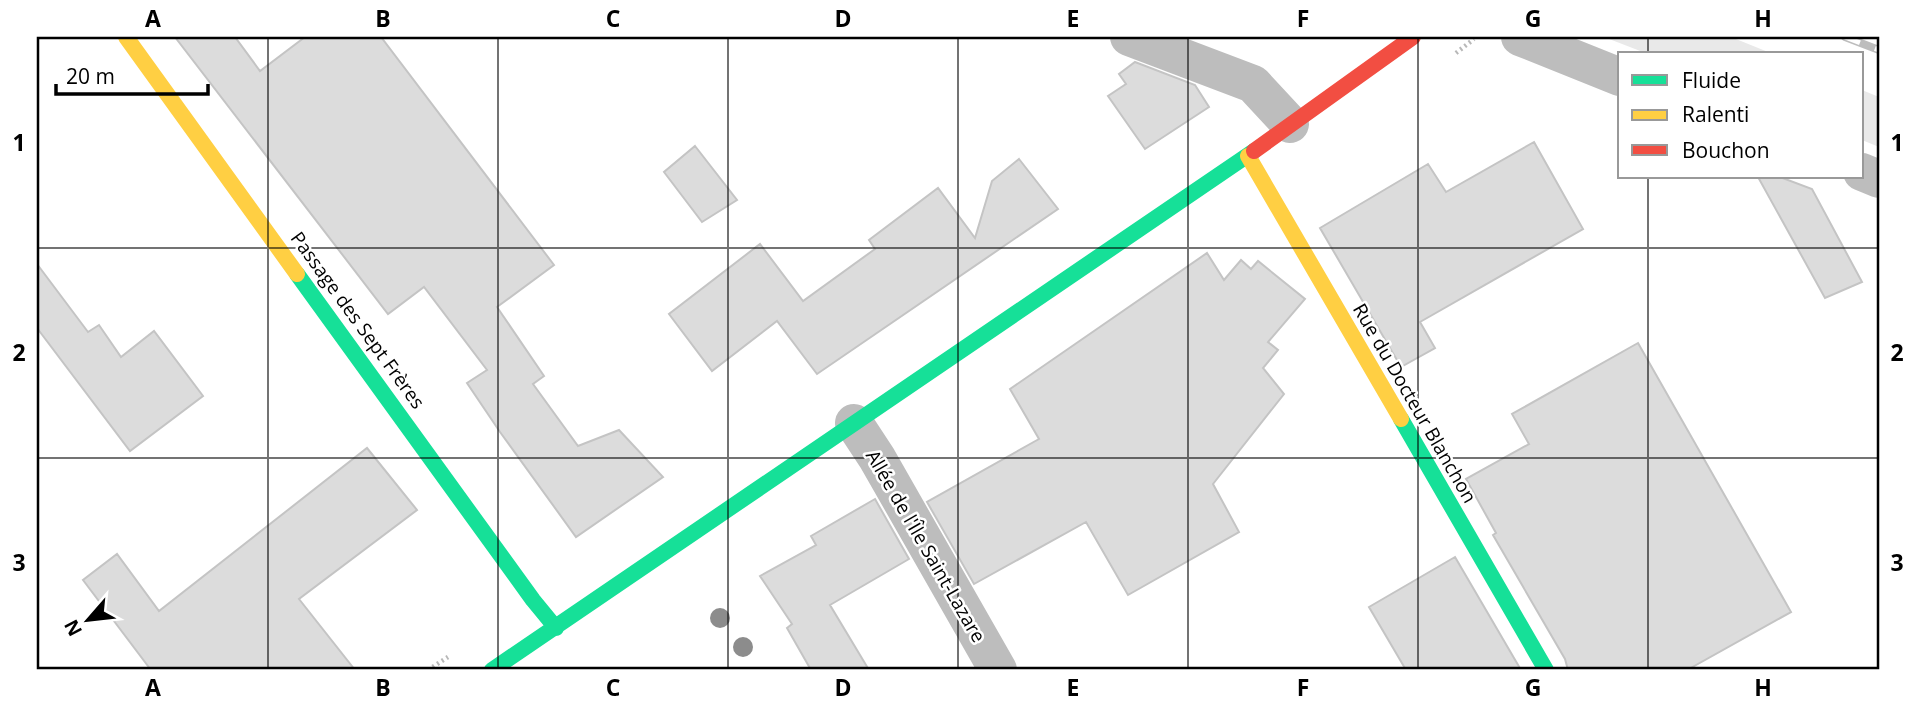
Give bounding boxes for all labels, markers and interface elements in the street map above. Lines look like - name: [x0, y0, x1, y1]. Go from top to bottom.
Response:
- text: A: [145, 2, 161, 34]
- text: B: [375, 2, 391, 34]
- text: C: [606, 2, 620, 34]
- text: D: [834, 2, 852, 34]
- text: E: [1067, 2, 1079, 34]
- text: F: [1297, 2, 1309, 34]
- text: G: [1525, 2, 1541, 34]
- text: H: [1754, 2, 1772, 34]
- scale bar: [56, 52, 208, 96]
- legend: [1618, 52, 1864, 178]
- text: 20 m: [66, 62, 115, 90]
- text: Fluide: [1682, 66, 1741, 94]
- text: Ralenti: [1682, 100, 1749, 128]
- text: 1: [12, 126, 26, 158]
- text: 1: [1890, 126, 1904, 158]
- text: Bouchon: [1682, 136, 1770, 164]
- street label: Passage des Sept Frères: [285, 226, 431, 414]
- street label: Rue du Docteur Blanchon: [1347, 298, 1483, 508]
- text: 2: [12, 336, 26, 368]
- text: 2: [1890, 336, 1904, 368]
- street label: Allée de l'Île Saint-Lazare: [860, 445, 992, 647]
- text: 3: [12, 546, 26, 578]
- text: 3: [1890, 546, 1904, 578]
- north arrow: [52, 584, 122, 654]
- text: N: [58, 615, 88, 641]
- text: A: [145, 671, 161, 703]
- text: B: [375, 671, 391, 703]
- text: C: [606, 671, 620, 703]
- text: D: [834, 671, 852, 703]
- text: E: [1067, 671, 1079, 703]
- text: F: [1297, 671, 1309, 703]
- text: G: [1525, 671, 1541, 703]
- text: H: [1754, 671, 1772, 703]

